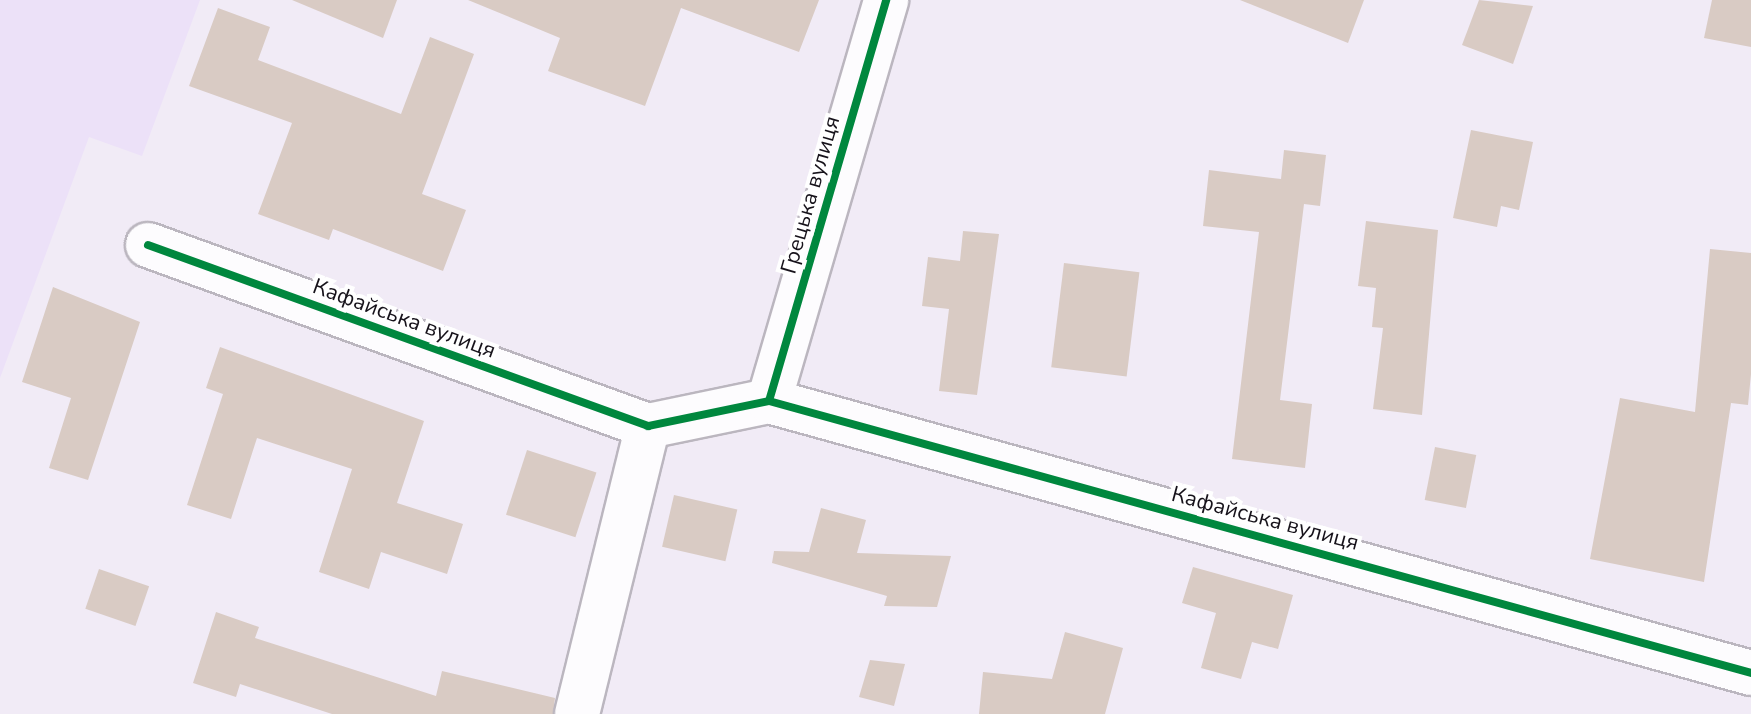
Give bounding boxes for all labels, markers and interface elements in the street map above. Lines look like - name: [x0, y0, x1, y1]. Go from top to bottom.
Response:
- street label: Грецька вулиця: [776, 113, 846, 277]
- street label: Кафайська вулиця: [309, 274, 499, 364]
- street label: Кафайська вулиця: [1168, 481, 1362, 557]

